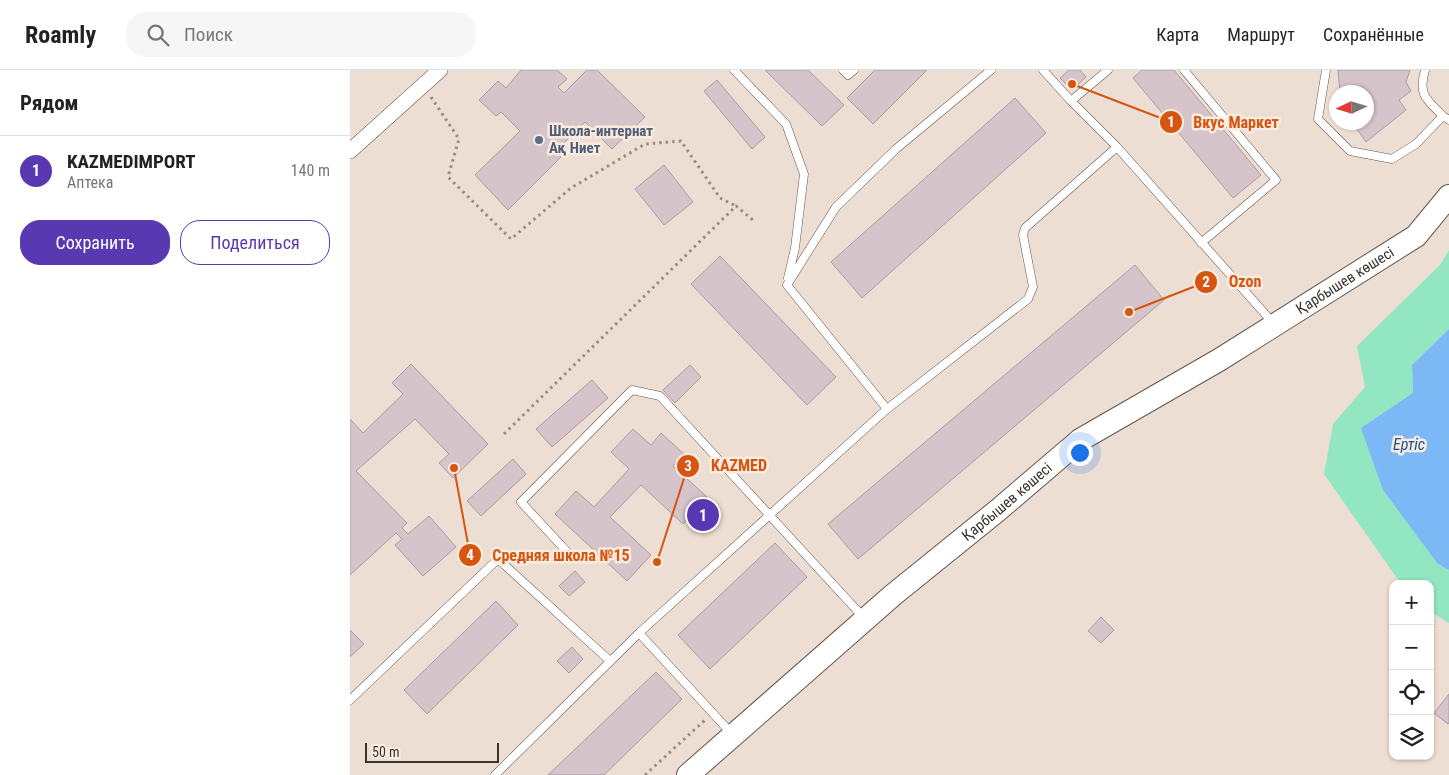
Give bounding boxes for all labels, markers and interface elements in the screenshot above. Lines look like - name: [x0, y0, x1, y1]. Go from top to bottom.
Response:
- search box: [126, 12, 476, 57]
- text: Roamly: [25, 21, 96, 49]
- icon: search: [144, 21, 172, 49]
- text: Поиск: [184, 23, 233, 46]
- text: Карта: [1156, 24, 1199, 45]
- text: Маршрут: [1227, 24, 1295, 45]
- text: Сохранённые: [1323, 24, 1424, 45]
- north arrow: [1329, 85, 1374, 130]
- text: Рядом: [20, 91, 79, 115]
- callout: Вкус Маркет: [1158, 106, 1289, 137]
- text: 1: [1167, 113, 1175, 131]
- text: Вкус Маркет: [1193, 113, 1279, 132]
- place label: Школа-интернат Ақ Ниет: [549, 122, 653, 157]
- marker: Школа-интернат Ақ Ниет: [533, 134, 545, 146]
- text: KAZMEDIMPORT: [67, 150, 196, 173]
- text: 1: [32, 161, 40, 180]
- text: 140 m: [291, 161, 330, 180]
- text: Аптека: [67, 173, 113, 192]
- button: Сохранить: [20, 220, 170, 265]
- button: Поделиться: [180, 220, 330, 265]
- street label: Қарбышев көшесі: [1293, 243, 1397, 318]
- callout: Ozon: [1194, 266, 1272, 297]
- text: Ozon: [1229, 272, 1261, 291]
- text: 2: [1202, 273, 1210, 291]
- water label: Ертіс: [1393, 435, 1425, 454]
- your location: [1067, 440, 1093, 466]
- callout: KAZMED: [676, 450, 777, 481]
- text: KAZMED: [711, 456, 767, 475]
- text: 3: [684, 457, 692, 475]
- street label: Қарбышев көшесі: [958, 459, 1056, 545]
- pin: 1: [687, 496, 719, 534]
- callout: Средняя школа №15: [457, 540, 640, 571]
- text: 4: [466, 546, 474, 564]
- text: Средняя школа №15: [492, 546, 630, 565]
- map controls: [1389, 580, 1434, 760]
- button: +: [1389, 580, 1434, 625]
- button: −: [1389, 625, 1434, 670]
- button: locate: [1389, 670, 1434, 715]
- button: layers: [1389, 715, 1434, 760]
- scale bar: [365, 740, 499, 763]
- text: 50 m: [372, 744, 400, 760]

